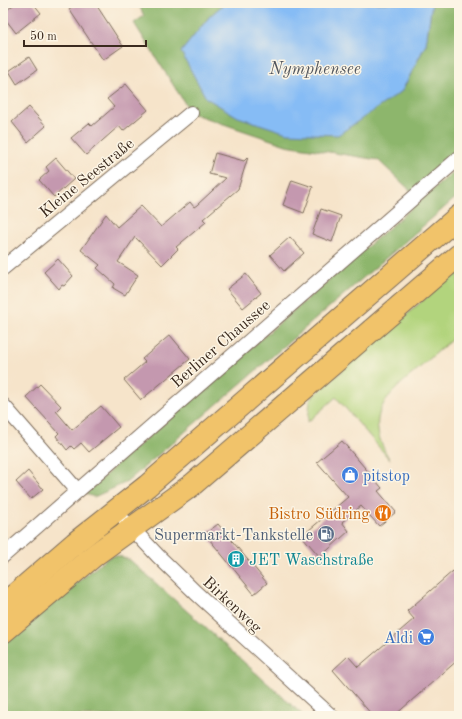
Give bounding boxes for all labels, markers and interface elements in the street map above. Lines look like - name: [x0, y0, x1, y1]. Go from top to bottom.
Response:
- scale bar: [24, 22, 146, 48]
- text: 50 m: [30, 30, 57, 43]
- water label: Nymphensee: [268, 61, 361, 78]
- street label: Kleine Seestraße: [37, 136, 137, 221]
- street label: Berliner Chaussee: [169, 297, 274, 392]
- shop icon: pitstop: [340, 465, 360, 485]
- place label: pitstop: [363, 469, 410, 485]
- restaurant icon: Bistro Südring: [373, 503, 393, 523]
- place label: Bistro Südring: [268, 507, 370, 523]
- fuel station icon: Supermarkt-Tankstelle: [316, 524, 336, 544]
- place label: Supermarkt-Tankstelle: [154, 528, 313, 544]
- building icon: JET Waschstraße: [226, 549, 246, 569]
- place label: JET Waschstraße: [249, 553, 374, 569]
- street label: Birkenweg: [199, 574, 264, 637]
- supermarket icon: Aldi: [416, 627, 436, 647]
- place label: Aldi: [384, 631, 413, 647]

